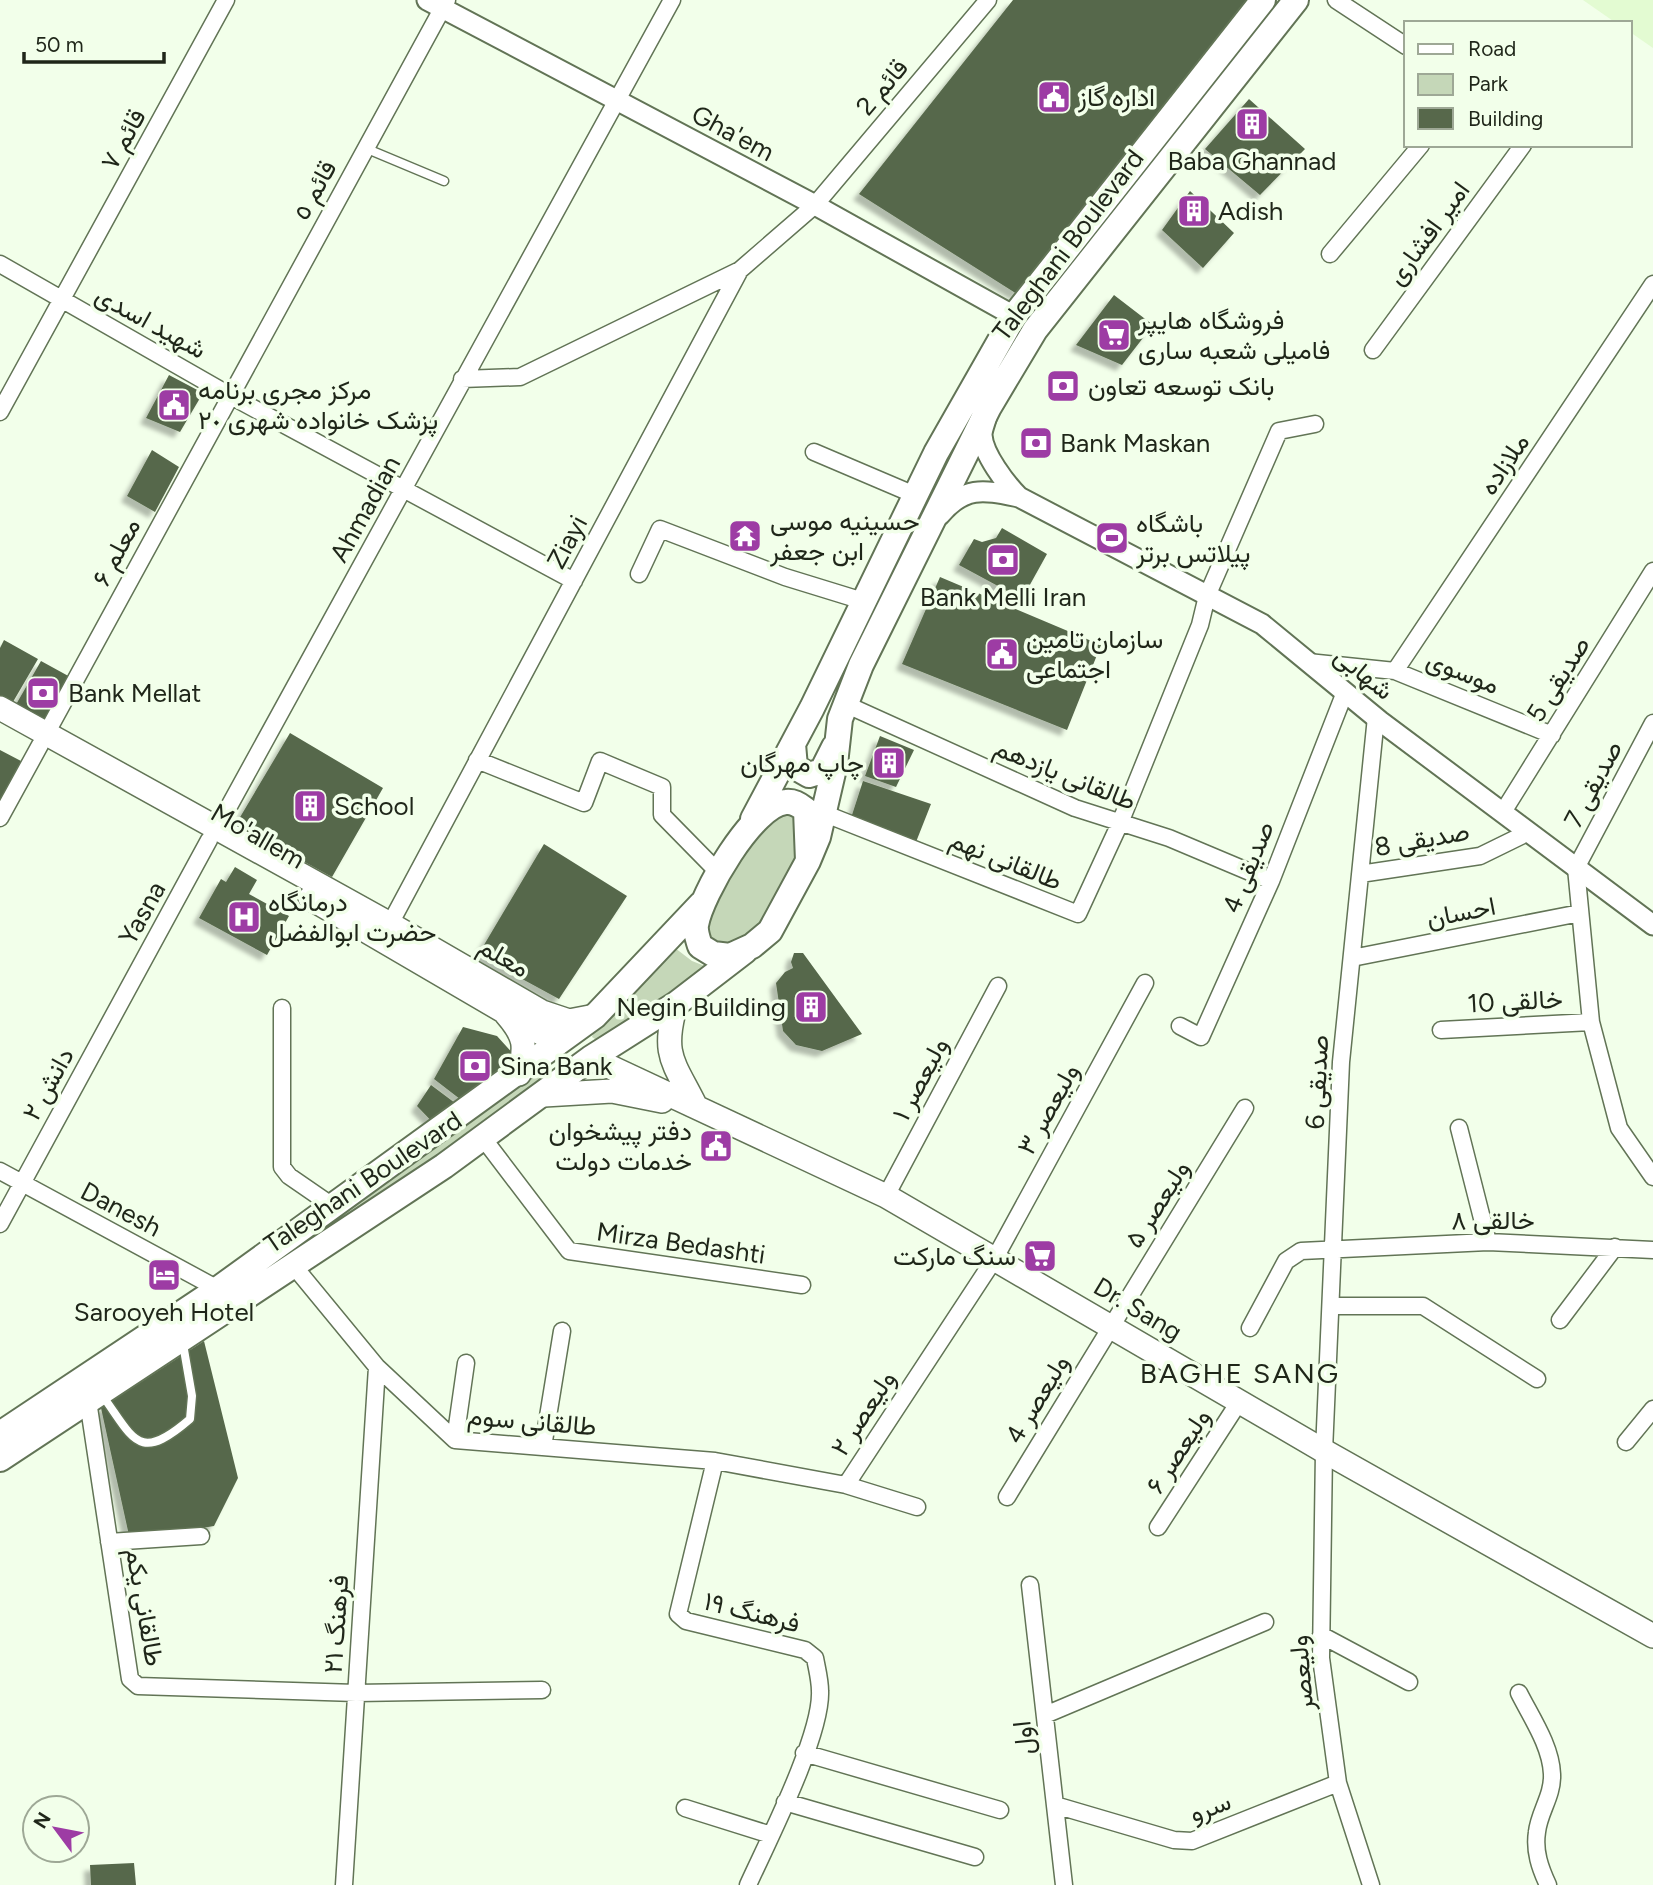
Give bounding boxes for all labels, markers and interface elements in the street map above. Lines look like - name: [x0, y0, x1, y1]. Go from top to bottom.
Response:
- scale bar: [24, 21, 164, 65]
- legend: [1404, 21, 1632, 147]
- text: 50 m: [35, 32, 84, 57]
- text: Road: [1468, 36, 1516, 61]
- street label: قائم 2: [849, 52, 916, 122]
- text: Park: [1468, 71, 1509, 96]
- public building icon: اداره گاز: [1035, 78, 1073, 116]
- place label: اداره گاز: [1077, 81, 1155, 113]
- street label: Gha'em: [686, 98, 780, 168]
- street label: قائم ٧: [93, 103, 154, 176]
- building icon: Baba Ghannad: [1233, 105, 1271, 143]
- text: Building: [1468, 106, 1543, 131]
- street label: Taleghani Boulevard: [986, 143, 1150, 347]
- place label: Baba Ghannad: [1167, 145, 1337, 177]
- street label: قائم ٥: [285, 155, 344, 226]
- street label: امیر افشاری: [1380, 175, 1476, 291]
- building icon: Adish: [1175, 192, 1213, 230]
- place label: Adish: [1218, 195, 1283, 227]
- street label: شهید اسدی: [90, 278, 212, 366]
- place label: فروشگاه هایپر فامیلی شعبه ساری: [1137, 304, 1330, 366]
- supermarket icon: فروشگاه هایپر فامیلی شعبه ساری: [1095, 316, 1133, 354]
- bank icon: بانک توسعه تعاون: [1044, 367, 1082, 405]
- place label: بانک توسعه تعاون: [1088, 370, 1274, 402]
- place label: مرکز مجری برنامه پزشک خانواده شهری ٢٠: [198, 374, 438, 438]
- public building icon: مرکز مجری برنامه پزشک خانواده شهری ٢٠: [155, 386, 193, 424]
- bank icon: Bank Maskan: [1017, 424, 1055, 462]
- place label: Bank Maskan: [1060, 427, 1210, 459]
- street label: ملازاده: [1472, 427, 1536, 501]
- street label: Ahmadian: [323, 450, 407, 568]
- place label: حسینیه موسی ابن جعفر: [769, 505, 920, 567]
- place label: باشگاه پیلاتس برتر: [1135, 507, 1251, 571]
- street label: Ziayi: [540, 510, 594, 574]
- street label: معلم ۶: [85, 512, 148, 592]
- temple icon: حسینیه موسی ابن جعفر: [726, 517, 764, 555]
- sports icon: باشگاه پیلاتس برتر: [1093, 519, 1131, 557]
- bank icon: Bank Melli Iran: [984, 541, 1022, 579]
- place label: Bank Melli Iran: [920, 581, 1086, 613]
- place label: سازمان تامین اجتماعی: [1026, 623, 1163, 685]
- street label: صدیقی 5: [1519, 630, 1597, 728]
- public building icon: سازمان تامین اجتماعی: [983, 635, 1021, 673]
- street label: شهابی: [1328, 639, 1400, 707]
- street label: موسوی: [1422, 643, 1504, 701]
- bank icon: Bank Mellat: [24, 674, 62, 712]
- place label: Bank Mellat: [68, 677, 202, 709]
- street label: طالقانی یازدهم: [989, 731, 1141, 818]
- street label: صدیقی 7: [1557, 735, 1629, 833]
- building icon: چاپ مهرگان: [870, 744, 908, 782]
- place label: چاپ مهرگان: [740, 747, 864, 781]
- building icon: School: [291, 787, 329, 825]
- place label: School: [334, 790, 414, 822]
- street label: Mo'allem: [205, 796, 311, 876]
- street label: صدیقی 8: [1372, 815, 1472, 863]
- street label: صدیقی 4: [1215, 816, 1281, 918]
- street label: طالقانی نهم: [945, 823, 1067, 898]
- street label: Yasna: [112, 876, 172, 950]
- place label: درمانگاه حضرت ابوالفضل: [268, 886, 436, 948]
- street label: احسان: [1424, 890, 1498, 934]
- hospital icon: درمانگاه حضرت ابوالفضل: [225, 898, 263, 936]
- street label: معلم: [472, 930, 535, 985]
- street label: خالقی 10: [1467, 983, 1563, 1019]
- building icon: Negin Building: [792, 988, 830, 1026]
- place label: Negin Building: [616, 991, 786, 1023]
- street label: ولیعصر ١: [885, 1032, 955, 1126]
- street label: صدیقی 6: [1299, 1034, 1335, 1130]
- street label: دانش ٢: [15, 1042, 81, 1126]
- bank icon: Sina Bank: [456, 1047, 494, 1085]
- place label: Sina Bank: [500, 1050, 613, 1082]
- street label: ولیعصر ٣: [1010, 1058, 1086, 1160]
- street label: Taleghani Boulevard: [258, 1104, 468, 1260]
- place label: دفتر پیشخوان خدمات دولت: [549, 1115, 692, 1177]
- public building icon: دفتر پیشخوان خدمات دولت: [697, 1127, 735, 1165]
- street label: ولیعصر ۵: [1118, 1154, 1196, 1254]
- street label: Danesh: [75, 1175, 167, 1243]
- street label: خالقی ۸: [1451, 1204, 1535, 1236]
- street label: Mirza Bedashti: [594, 1215, 768, 1271]
- supermarket icon: سنگ مارکت: [1021, 1237, 1059, 1275]
- place label: سنگ مارکت: [893, 1240, 1016, 1272]
- hotel icon: Sarooyeh Hotel: [145, 1256, 183, 1294]
- street label: Dr. Sang: [1088, 1270, 1188, 1348]
- place label: Sarooyeh Hotel: [74, 1296, 254, 1328]
- street label: ولیعصر 4: [998, 1349, 1076, 1449]
- district label: BAGHE SANG: [1140, 1356, 1340, 1390]
- street label: ولیعصر ٢: [823, 1364, 903, 1462]
- street label: طالقانی سوم: [466, 1399, 598, 1444]
- street label: ولیعصر ۶: [1139, 1403, 1217, 1499]
- street label: طالقانی یکم: [118, 1545, 171, 1669]
- street label: فرهنگ ۲۱: [317, 1574, 355, 1674]
- street label: فرهنگ ۱۹: [701, 1585, 803, 1639]
- street label: ولیعصر: [1282, 1634, 1320, 1713]
- street label: اول: [1005, 1719, 1041, 1757]
- street label: سرو: [1185, 1785, 1235, 1829]
- north arrow: [21, 1794, 91, 1864]
- text: N: [28, 1808, 56, 1833]

